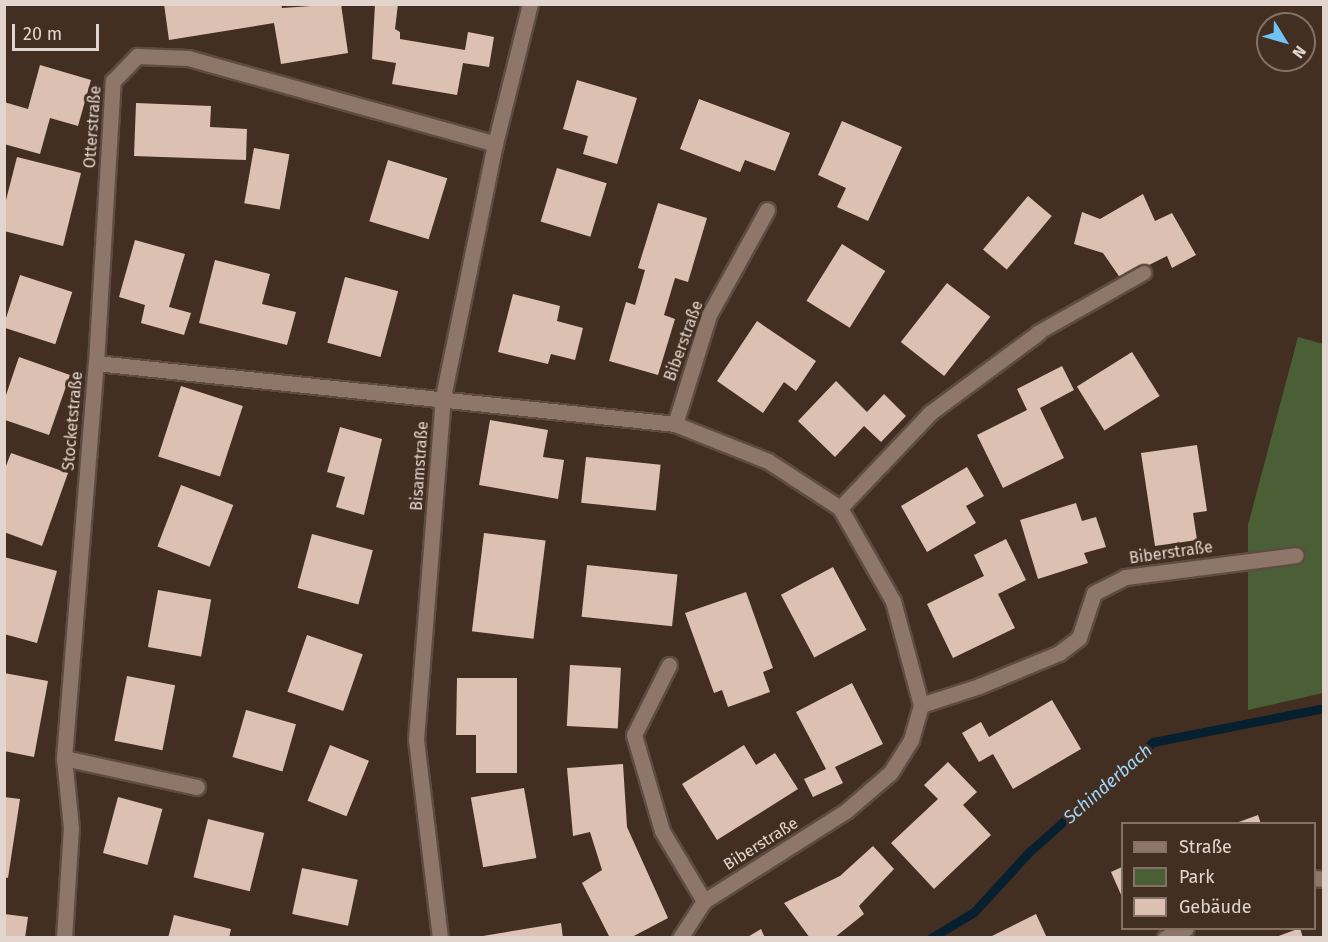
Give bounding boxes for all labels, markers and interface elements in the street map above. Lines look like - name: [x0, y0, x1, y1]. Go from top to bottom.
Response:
- scale bar: [15, 12, 102, 50]
- north arrow: [1256, 12, 1316, 72]
- text: 20 m: [23, 23, 62, 45]
- text: N: [1288, 42, 1310, 62]
- street label: Otterstraße: [81, 85, 105, 169]
- street label: Biberstraße: [661, 298, 707, 384]
- street label: Stocketstraße: [59, 371, 87, 471]
- street label: Bisamstraße: [407, 421, 433, 511]
- street label: Biberstraße: [1128, 538, 1214, 568]
- water label: Schinderbach: [1059, 740, 1157, 828]
- street label: Biberstraße: [720, 814, 802, 874]
- legend: [1121, 822, 1316, 930]
- text: Straße: [1179, 836, 1232, 858]
- text: Park: [1179, 866, 1214, 888]
- text: Gebäude: [1179, 896, 1252, 918]

